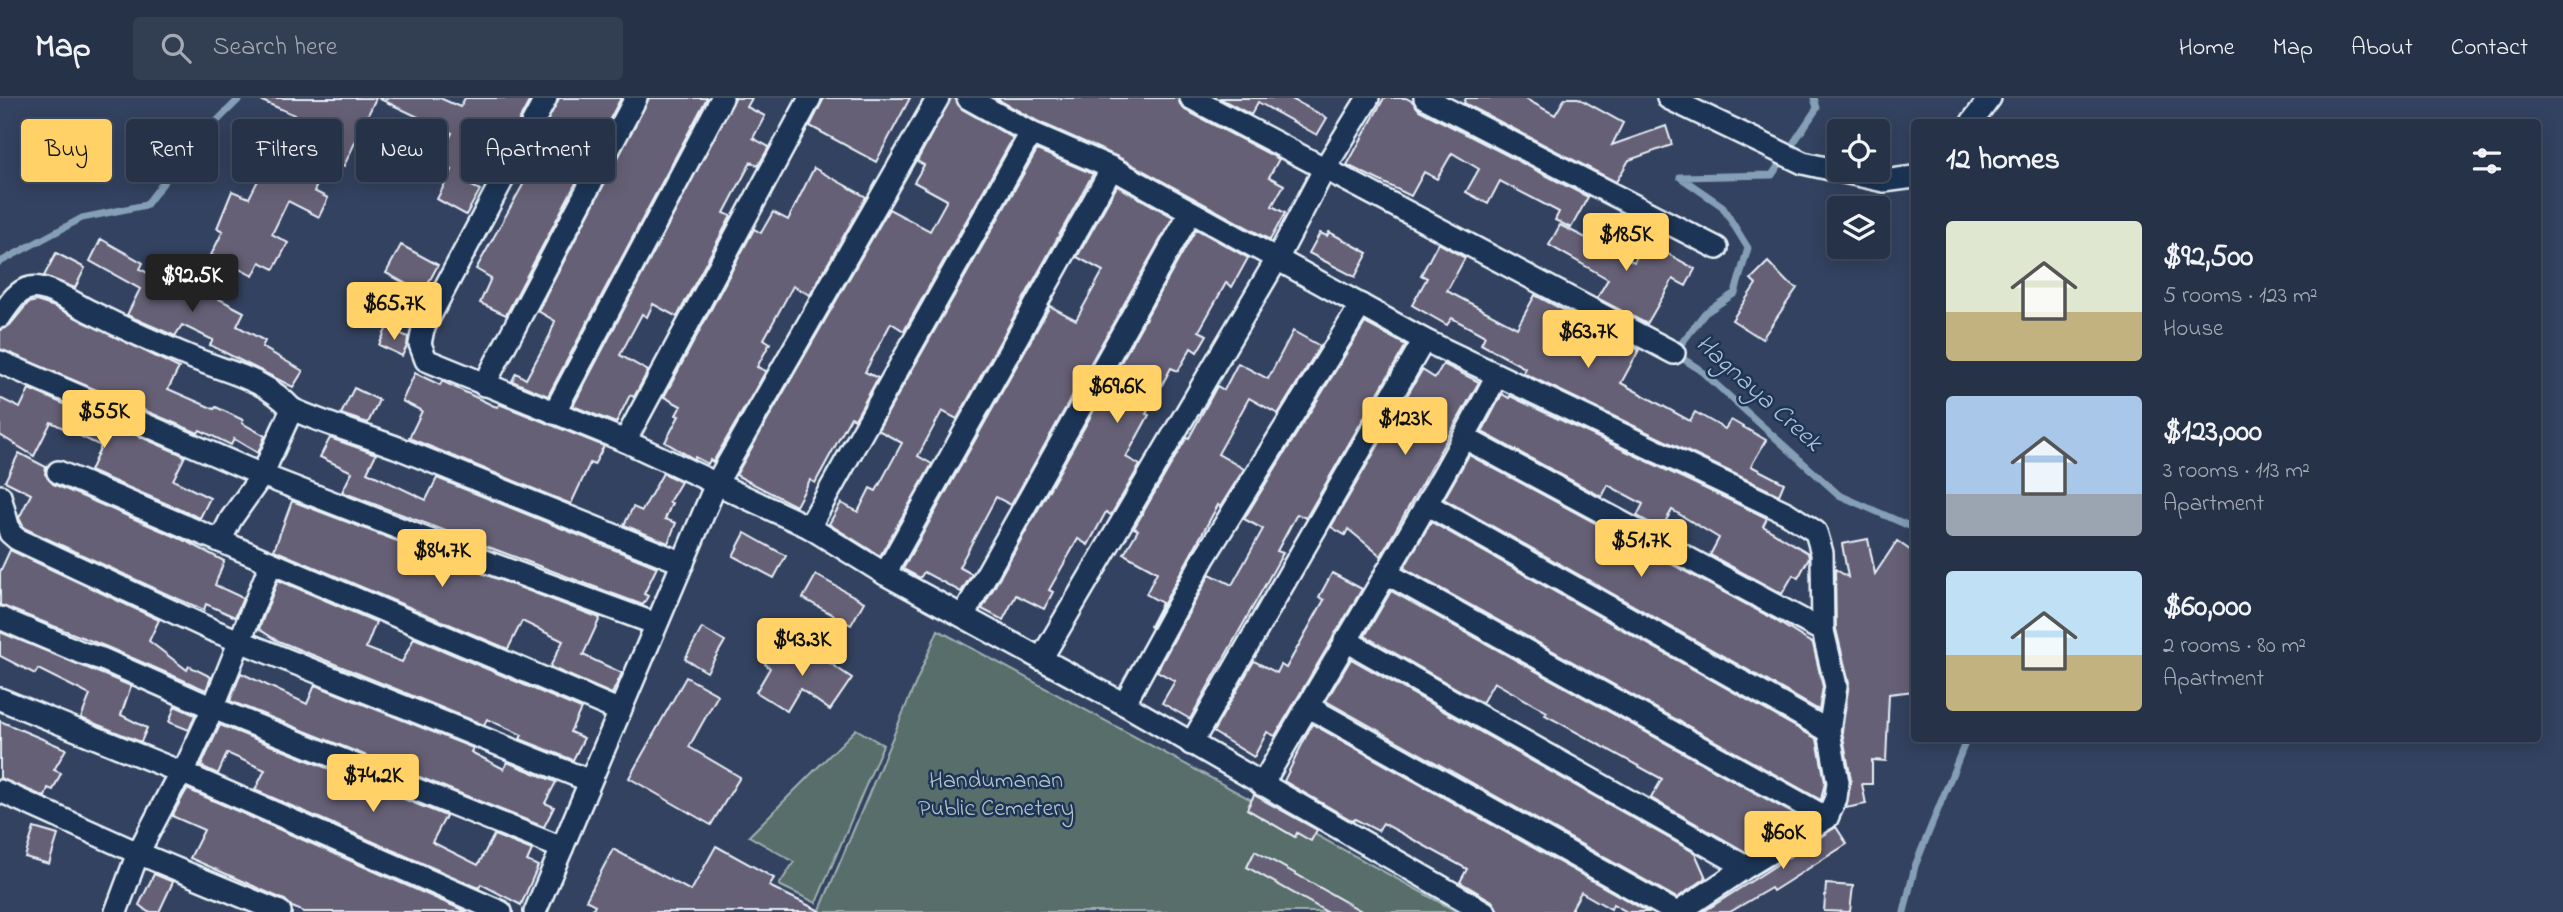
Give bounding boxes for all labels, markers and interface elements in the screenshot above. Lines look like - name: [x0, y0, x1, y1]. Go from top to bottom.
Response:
- search box: [133, 17, 623, 80]
- text: Map: [35, 24, 91, 72]
- icon: search: [157, 29, 195, 67]
- text: Search here: [213, 29, 337, 67]
- text: Home: [2179, 31, 2235, 66]
- text: Map: [2273, 31, 2313, 66]
- text: About: [2351, 31, 2413, 66]
- text: Contact: [2451, 31, 2528, 66]
- chip: Buy: [21, 119, 112, 182]
- chip: Rent: [126, 119, 218, 182]
- chip: Filters: [232, 119, 342, 182]
- chip: New: [356, 119, 447, 182]
- chip: Apartment: [461, 119, 615, 182]
- map controls: [1827, 119, 1890, 259]
- button: locate: [1827, 119, 1890, 182]
- text: 12 homes: [1946, 139, 2060, 183]
- icon: filters: [2468, 142, 2506, 180]
- button: layers: [1827, 196, 1890, 259]
- pin: $185K: [1577, 214, 1675, 273]
- text: $185K: [1599, 219, 1653, 252]
- text: $92,500: [2163, 236, 2253, 280]
- icon: home: [2002, 249, 2086, 333]
- pin: $92.5K: [135, 254, 249, 314]
- text: $92.5K: [161, 260, 223, 293]
- text: 5 rooms · 123 m²: [2163, 280, 2318, 313]
- pin: $65.7K: [337, 282, 451, 342]
- text: $65.7K: [363, 288, 425, 321]
- pin: $63.7K: [1531, 310, 1645, 370]
- text: House: [2163, 313, 2223, 346]
- text: $63.7K: [1559, 316, 1617, 349]
- water label: Hagnaya Creek: [1686, 326, 1831, 463]
- pin: $69.6K: [1060, 366, 1174, 425]
- text: $69.6K: [1089, 371, 1145, 404]
- pin: $55K: [63, 390, 145, 450]
- text: $55K: [78, 396, 130, 429]
- pin: $123K: [1356, 398, 1454, 457]
- text: $123K: [1378, 403, 1432, 436]
- text: $123,000: [2163, 411, 2262, 455]
- icon: home: [2002, 424, 2086, 508]
- text: 3 rooms · 113 m²: [2163, 455, 2310, 488]
- text: Apartment: [2163, 488, 2264, 521]
- pin: $51.7K: [1584, 519, 1698, 579]
- text: $51.7K: [1611, 525, 1671, 558]
- pin: $84.7K: [385, 530, 499, 589]
- text: $84.7K: [413, 535, 471, 568]
- text: $60,000: [2163, 586, 2251, 630]
- icon: home: [2002, 599, 2086, 683]
- pin: $43.3K: [745, 618, 859, 678]
- text: $43.3K: [773, 624, 831, 657]
- text: 2 rooms · 80 m²: [2163, 630, 2306, 663]
- text: Apartment: [2163, 663, 2264, 696]
- pin: $74.2K: [316, 754, 430, 814]
- text: $74.2K: [343, 760, 403, 793]
- park label: Handumanan Public Cemetery: [918, 764, 1074, 828]
- pin: $60K: [1742, 812, 1824, 871]
- text: $60K: [1760, 817, 1806, 850]

